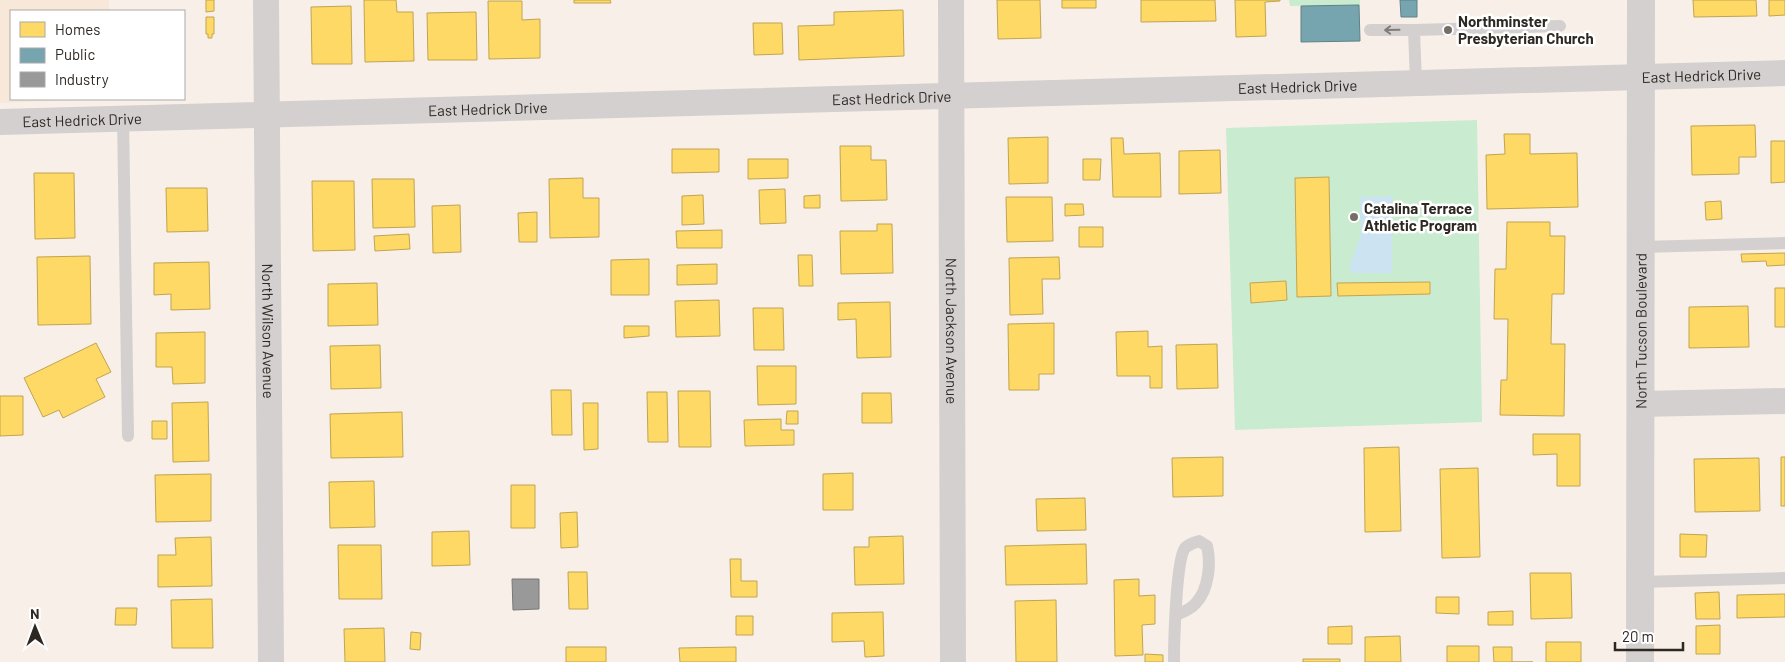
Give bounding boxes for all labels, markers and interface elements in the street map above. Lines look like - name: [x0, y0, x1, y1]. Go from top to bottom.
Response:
- legend: [10, 10, 185, 100]
- place label: Northminster Presbyterian Church: [1458, 12, 1594, 47]
- text: Homes: [55, 20, 100, 38]
- marker: Northminster Presbyterian Church: [1442, 24, 1454, 36]
- one-way arrow: [1384, 25, 1400, 35]
- text: Public: [55, 45, 95, 63]
- street label: East Hedrick Drive: [1641, 65, 1761, 86]
- text: Industry: [55, 70, 109, 88]
- street label: East Hedrick Drive: [1238, 76, 1358, 97]
- street label: East Hedrick Drive: [832, 87, 952, 108]
- street label: East Hedrick Drive: [428, 98, 548, 119]
- street label: East Hedrick Drive: [22, 109, 142, 130]
- place label: Catalina Terrace Athletic Program: [1364, 199, 1477, 234]
- marker: Catalina Terrace Athletic Program: [1348, 211, 1360, 223]
- street label: North Tucson Boulevard: [1631, 253, 1650, 409]
- street label: North Jackson Avenue: [943, 258, 961, 404]
- street label: North Wilson Avenue: [259, 263, 278, 399]
- north arrow: [10, 602, 60, 652]
- text: N: [30, 605, 40, 622]
- scale bar: [1615, 620, 1682, 652]
- text: 20 m: [1622, 627, 1654, 645]

